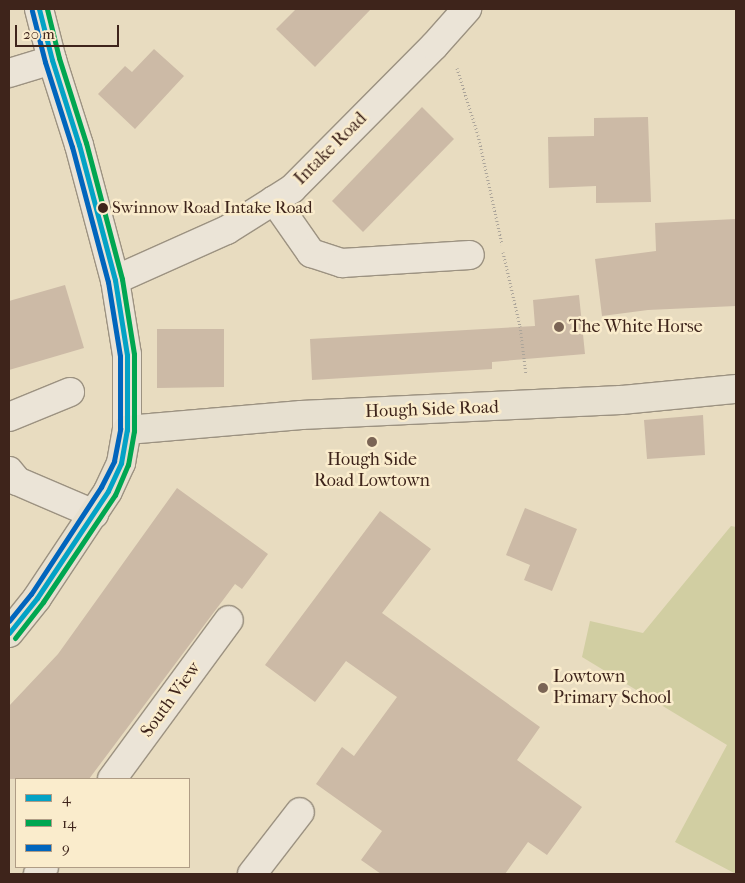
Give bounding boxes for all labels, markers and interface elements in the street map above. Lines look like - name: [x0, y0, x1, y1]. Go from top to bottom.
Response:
- scale bar: [18, 15, 121, 47]
- text: 20 m: [23, 25, 55, 43]
- street label: Intake Road: [290, 108, 372, 190]
- place label: Swinnow Road Intake Road: [112, 198, 313, 218]
- marker: Swinnow Road Intake Road: [98, 203, 108, 213]
- place label: The White Horse: [569, 316, 703, 338]
- marker: The White Horse: [553, 321, 565, 333]
- street label: Hough Side Road: [365, 397, 499, 423]
- marker: Hough Side Road Lowtown: [366, 436, 378, 448]
- place label: Hough Side Road Lowtown: [314, 450, 430, 492]
- street label: South View: [136, 658, 206, 742]
- place label: Lowtown Primary School: [553, 667, 671, 710]
- marker: Lowtown Primary School: [537, 682, 549, 694]
- legend: [15, 778, 190, 868]
- text: 4: [62, 789, 71, 807]
- text: 14: [62, 814, 76, 832]
- text: 9: [62, 839, 70, 857]

